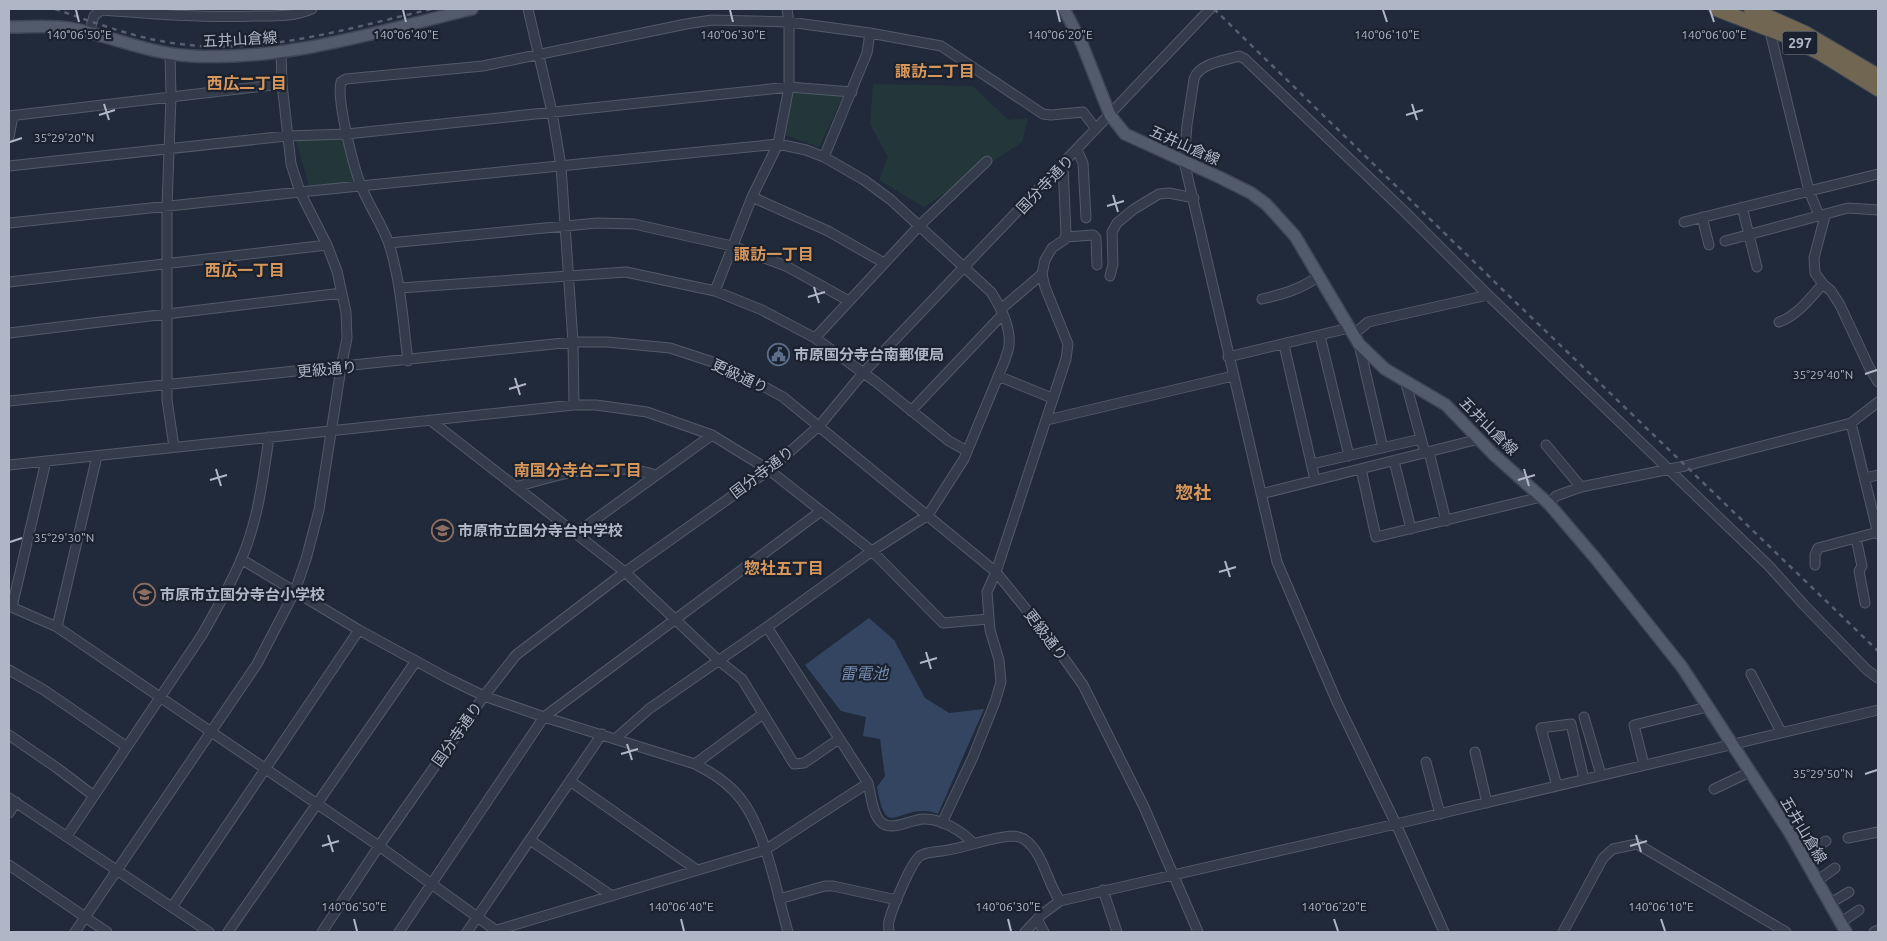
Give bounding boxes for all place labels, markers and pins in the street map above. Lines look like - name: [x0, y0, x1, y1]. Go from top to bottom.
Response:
- public building icon: 市原国分寺台南郵便局: [766, 342, 790, 366]
- place label: 市原国分寺台南郵便局: [794, 346, 944, 363]
- school or university icon: 市原市立国分寺台中学校: [430, 518, 454, 542]
- place label: 市原市立国分寺台中学校: [458, 522, 623, 539]
- school or university icon: 市原市立国分寺台小学校: [132, 582, 156, 606]
- place label: 市原市立国分寺台小学校: [160, 586, 325, 603]

